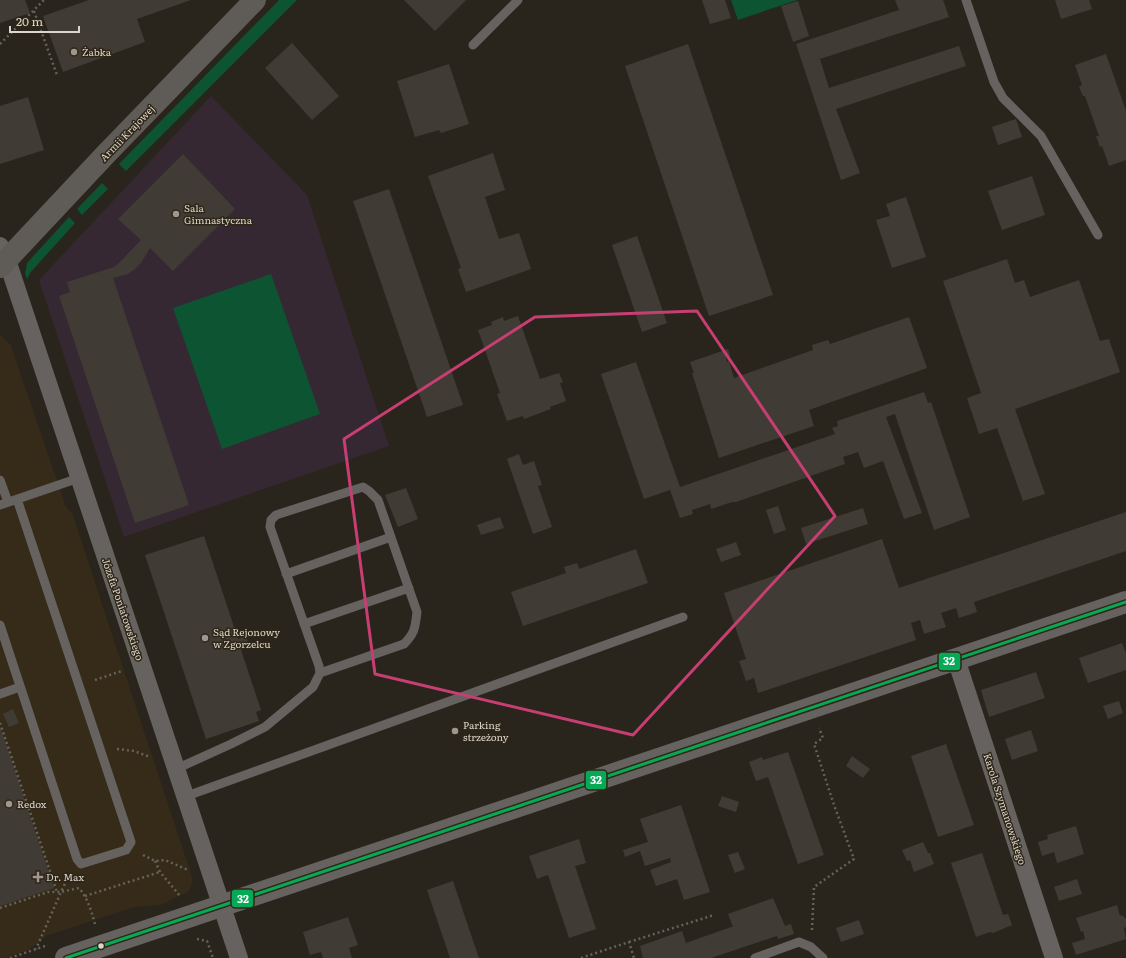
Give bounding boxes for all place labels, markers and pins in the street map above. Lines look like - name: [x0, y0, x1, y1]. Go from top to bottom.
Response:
- place label: Żabka: [82, 44, 112, 59]
- marker: Żabka: [69, 47, 79, 57]
- place label: Sala Gimnastyczna: [184, 200, 253, 227]
- marker: Sala Gimnastyczna: [171, 209, 181, 219]
- place label: Sąd Rejonowy w Zgorzelcu: [213, 624, 280, 651]
- marker: Sąd Rejonowy w Zgorzelcu: [200, 633, 210, 643]
- place label: Parking strzeżony: [463, 717, 509, 744]
- marker: Parking strzeżony: [450, 726, 460, 736]
- place label: Redox: [17, 796, 47, 811]
- marker: Redox: [4, 799, 14, 809]
- place label: Dr. Max: [46, 869, 84, 884]
- marker: Dr. Max: [33, 872, 43, 882]
- unlabelled marker: [96, 941, 106, 951]

